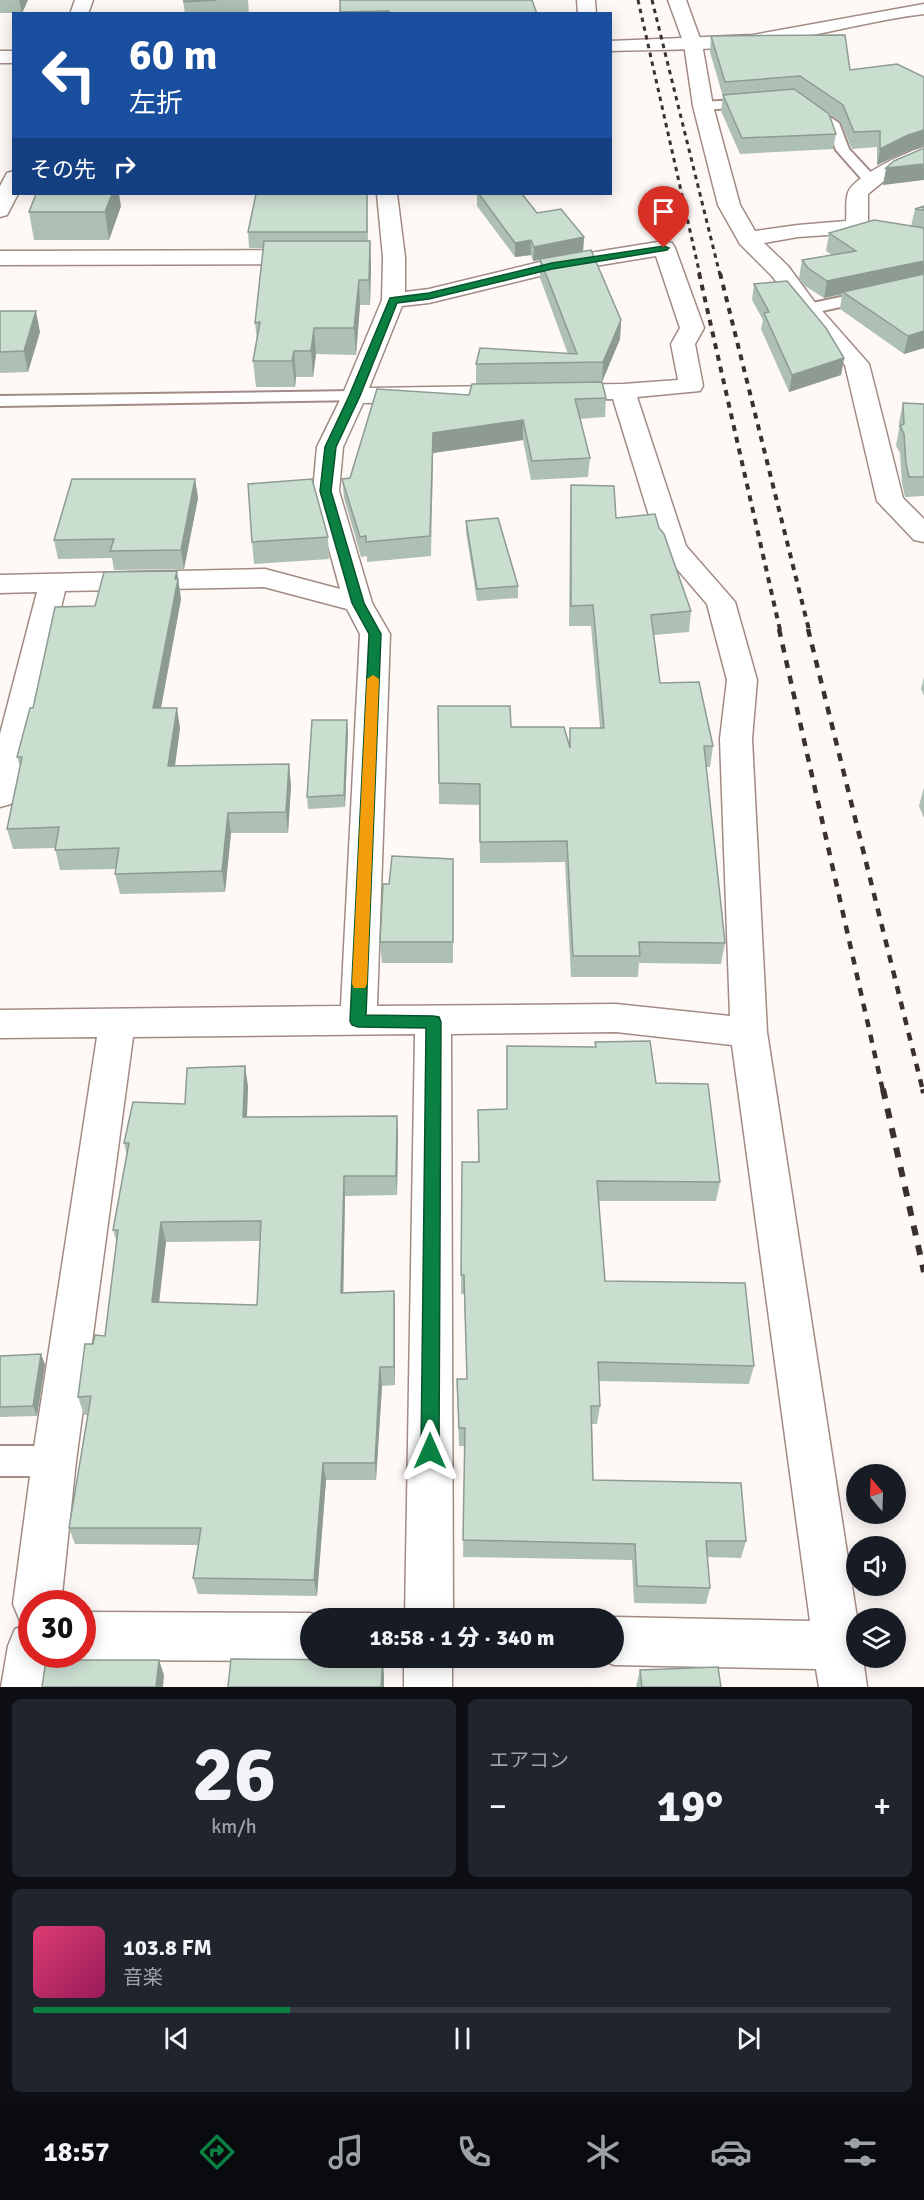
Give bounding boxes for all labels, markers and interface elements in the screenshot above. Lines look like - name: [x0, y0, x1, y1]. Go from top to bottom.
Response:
- text: 60 m: [129, 30, 218, 81]
- icon: left: [30, 36, 108, 114]
- text: 左折: [129, 87, 183, 120]
- icon: right: [108, 150, 141, 183]
- text: その先: [30, 156, 96, 183]
- pin: [638, 186, 689, 248]
- icon: arrive: [647, 195, 680, 228]
- position arrow: [398, 1419, 462, 1483]
- north arrow: [846, 1464, 906, 1524]
- map controls: [846, 1464, 906, 1668]
- button: sound: [846, 1536, 906, 1596]
- speed limit sign: 30: [18, 1590, 96, 1668]
- button: layers: [846, 1608, 906, 1668]
- text: 18:58 · 1 分 · 340 m: [370, 1624, 554, 1651]
- text: 26: [192, 1727, 276, 1823]
- text: エアコン: [489, 1748, 569, 1773]
- text: 19°: [657, 1779, 723, 1834]
- text: −: [489, 1786, 507, 1827]
- text: +: [873, 1786, 891, 1827]
- text: km/h: [211, 1814, 257, 1839]
- text: 103.8 FM: [123, 1934, 212, 1961]
- text: 音楽: [123, 1965, 163, 1990]
- icon: previous: [160, 2022, 193, 2055]
- icon: pause: [446, 2022, 479, 2055]
- icon: next: [732, 2022, 765, 2055]
- icon: directions: [196, 2131, 238, 2173]
- icon: music: [325, 2131, 367, 2173]
- icon: phone: [453, 2131, 495, 2173]
- icon: climate: [582, 2131, 624, 2173]
- icon: car: [710, 2131, 752, 2173]
- icon: filters: [839, 2131, 881, 2173]
- text: 18:57: [43, 2136, 110, 2169]

